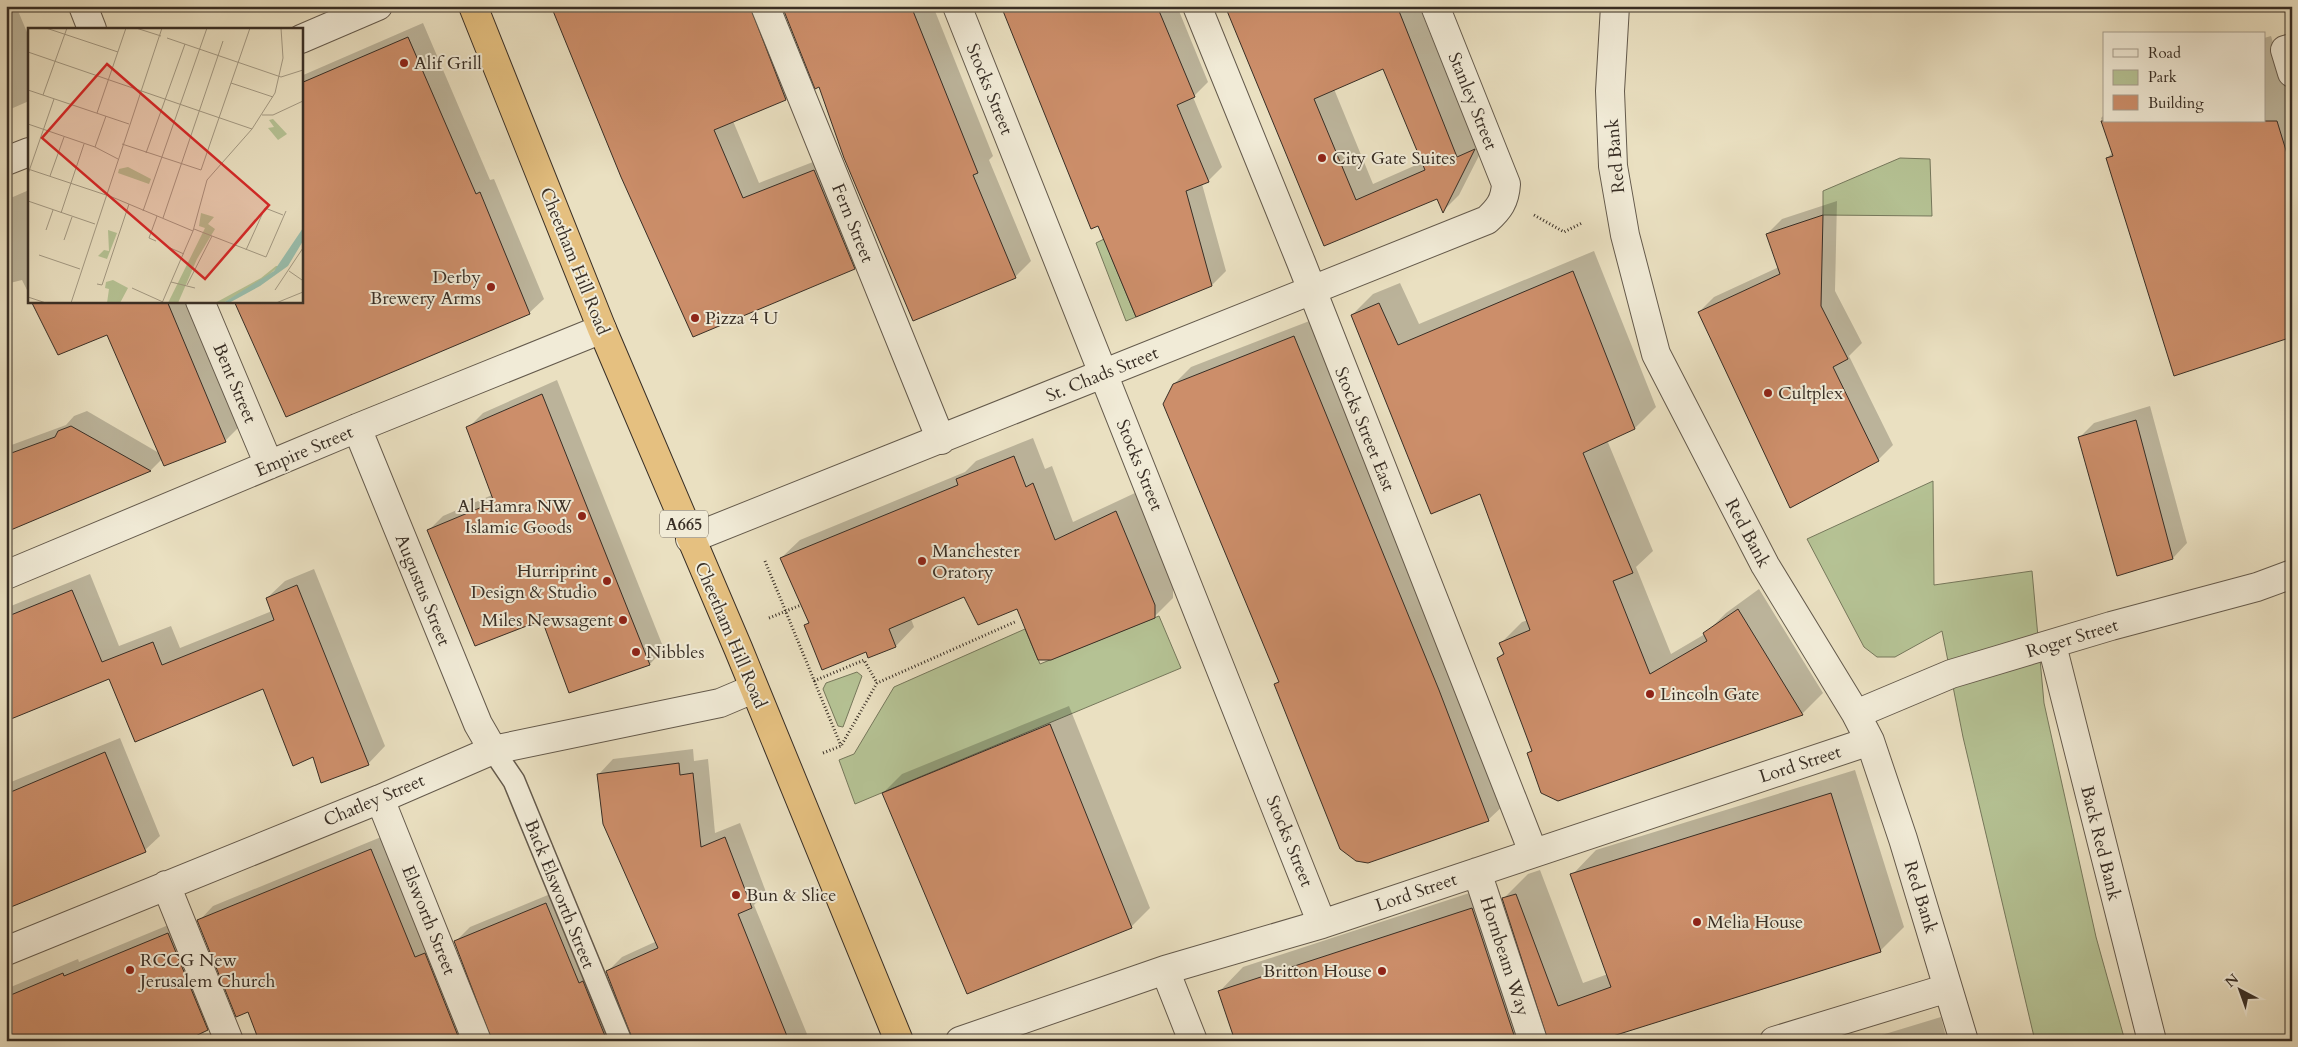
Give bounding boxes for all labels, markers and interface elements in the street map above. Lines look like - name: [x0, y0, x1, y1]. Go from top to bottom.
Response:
- inset map: [28, 28, 302, 302]
- legend: [2103, 32, 2266, 122]
- street label: Stocks Street: [960, 40, 1019, 139]
- text: Road: [2148, 43, 2181, 63]
- street label: Stanley Street: [1442, 49, 1504, 154]
- place label: Alif Grill: [414, 51, 482, 76]
- marker: Alif Grill: [398, 57, 410, 69]
- text: Park: [2148, 67, 2177, 87]
- text: Building: [2148, 93, 2204, 113]
- street label: Red Bank: [1600, 117, 1631, 194]
- place label: City Gate Suites: [1332, 146, 1455, 171]
- marker: City Gate Suites: [1316, 152, 1328, 164]
- street label: Fern Street: [825, 180, 880, 267]
- street label: Cheetham Hill Road: [534, 184, 616, 339]
- place label: Derby Brewery Arms: [370, 265, 481, 311]
- marker: Derby Brewery Arms: [485, 281, 497, 293]
- place label: Pizza 4 U: [705, 306, 778, 331]
- marker: Pizza 4 U: [689, 312, 701, 324]
- street label: Bent Street: [207, 339, 263, 427]
- street label: St. Chads Street: [1042, 340, 1162, 408]
- street label: Stocks Street East: [1328, 363, 1401, 495]
- place label: Cultplex: [1778, 381, 1843, 406]
- marker: Cultplex: [1762, 387, 1774, 399]
- street label: Stocks Street: [1110, 416, 1169, 515]
- street label: Empire Street: [252, 420, 357, 483]
- place label: Al Hamra NW Islamic Goods: [457, 494, 572, 540]
- street label: Red Bank: [1719, 494, 1776, 573]
- marker: Al Hamra NW Islamic Goods: [576, 510, 588, 522]
- road number: A665: [660, 510, 708, 538]
- street label: Augustus Street: [389, 531, 456, 650]
- place label: Manchester Oratory: [932, 539, 1020, 585]
- marker: Manchester Oratory: [916, 555, 928, 567]
- street label: Cheetham Hill Road: [688, 558, 773, 713]
- place label: Hurriprint Design & Studio: [471, 559, 597, 605]
- marker: Hurriprint Design & Studio: [601, 575, 613, 587]
- place label: Miles Newsagent: [481, 608, 613, 633]
- street label: Roger Street: [2023, 613, 2122, 664]
- marker: Miles Newsagent: [617, 614, 629, 626]
- place label: Nibbles: [646, 640, 705, 665]
- marker: Nibbles: [630, 646, 642, 658]
- place label: Lincoln Gate: [1660, 682, 1760, 707]
- marker: Lincoln Gate: [1644, 688, 1656, 700]
- street label: Lord Street: [1756, 739, 1845, 789]
- street label: Chatley Street: [320, 768, 429, 833]
- street label: Back Red Bank: [2074, 783, 2127, 904]
- street label: Stocks Street: [1260, 792, 1319, 891]
- street label: Back Elsworth Street: [518, 816, 601, 973]
- street label: Red Bank: [1898, 858, 1944, 937]
- street label: Elsworth Street: [395, 862, 462, 979]
- street label: Lord Street: [1372, 867, 1461, 918]
- place label: Bun & Slice: [746, 883, 836, 908]
- marker: Bun & Slice: [730, 889, 742, 901]
- street label: Hornbeam Way: [1473, 893, 1536, 1020]
- place label: Melia House: [1707, 910, 1803, 935]
- marker: Melia House: [1691, 916, 1703, 928]
- place label: RCCG New Jerusalem Church: [137, 948, 276, 994]
- place label: Britton House: [1263, 959, 1372, 984]
- marker: RCCG New Jerusalem Church: [124, 964, 136, 976]
- north arrow: [2216, 964, 2266, 1014]
- marker: Britton House: [1376, 965, 1388, 977]
- text: N: [2221, 969, 2243, 992]

